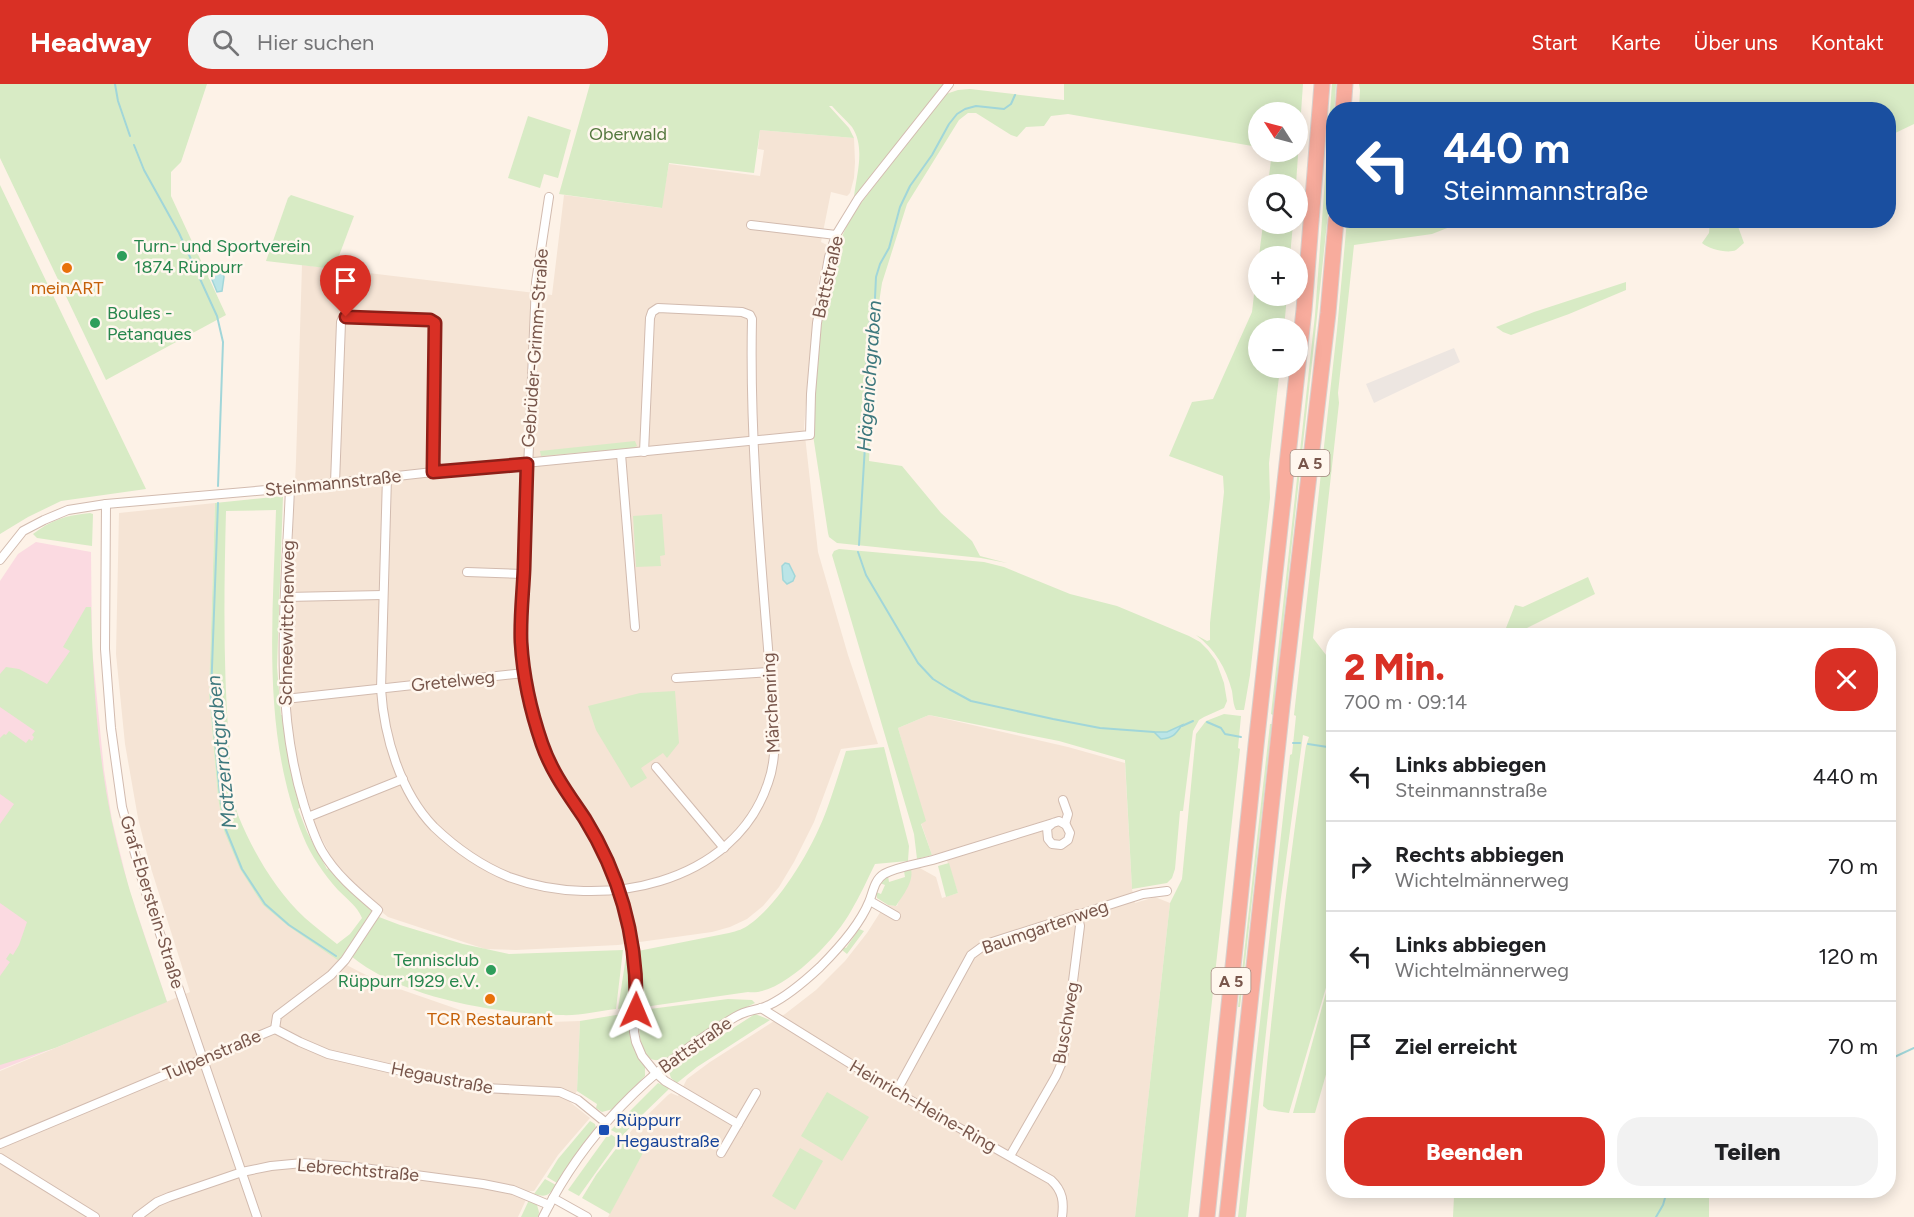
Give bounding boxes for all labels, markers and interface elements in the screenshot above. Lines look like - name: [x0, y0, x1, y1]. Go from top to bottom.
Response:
- search box: [188, 15, 608, 69]
- text: Headway: [30, 25, 152, 59]
- icon: search: [209, 26, 242, 59]
- text: Hier suchen: [257, 29, 374, 56]
- text: Start: [1531, 30, 1578, 55]
- text: Karte: [1611, 30, 1661, 55]
- text: Über uns: [1694, 30, 1778, 55]
- text: Kontakt: [1811, 30, 1884, 55]
- north arrow: [1248, 102, 1308, 162]
- map controls: [1248, 102, 1308, 378]
- park label: Oberwald: [589, 123, 667, 145]
- text: 440 m: [1443, 123, 1570, 174]
- icon: left: [1344, 126, 1422, 204]
- button: search: [1248, 174, 1308, 234]
- text: Steinmannstraße: [1443, 174, 1648, 207]
- street label: Battstraße: [808, 233, 848, 321]
- place label: Turn- und Sportverein 1874 Rüppurr: [134, 235, 310, 278]
- button: +: [1248, 246, 1308, 306]
- street label: Gebrüder-Grimm-Straße: [517, 248, 553, 448]
- marker: Turn- und Sportverein 1874 Rüppurr: [115, 249, 129, 263]
- pin: [320, 255, 371, 317]
- marker: meinART: [60, 261, 74, 275]
- icon: arrive: [329, 264, 362, 297]
- place label: meinART: [31, 277, 103, 299]
- water label: Hägenichgraben: [852, 300, 886, 452]
- place label: Boules - Petanques: [107, 302, 192, 345]
- marker: Boules - Petanques: [88, 316, 102, 330]
- button: −: [1248, 318, 1308, 378]
- road number: A 5: [1290, 450, 1330, 476]
- street label: Steinmannstraße: [264, 465, 402, 501]
- street label: Schneewittchenweg: [275, 540, 299, 706]
- text: 2 Min.: [1344, 646, 1445, 689]
- button: close: [1815, 648, 1878, 711]
- street label: Märchenring: [757, 652, 785, 754]
- street label: Gretelweg: [410, 666, 496, 696]
- water label: Matzerrotgraben: [201, 674, 241, 830]
- text: 700 m · 09:14: [1344, 690, 1467, 714]
- text: Links abbiegen: [1395, 751, 1546, 778]
- icon: left: [1344, 760, 1377, 793]
- text: 440 m: [1812, 763, 1878, 790]
- text: Steinmannstraße: [1395, 778, 1547, 802]
- street label: Graf-Eberstein-Straße: [115, 813, 189, 991]
- text: Rechts abbiegen: [1395, 841, 1564, 868]
- icon: right: [1344, 850, 1377, 883]
- text: 70 m: [1828, 853, 1878, 880]
- text: Wichtelmännerweg: [1395, 868, 1569, 892]
- street label: Baumgartenweg: [979, 895, 1111, 959]
- text: Links abbiegen: [1395, 931, 1546, 958]
- icon: left: [1344, 940, 1377, 973]
- text: 120 m: [1818, 943, 1878, 970]
- place label: Tennisclub Rüppurr 1929 e.V.: [338, 949, 479, 992]
- text: Wichtelmännerweg: [1395, 958, 1569, 982]
- marker: Tennisclub Rüppurr 1929 e.V.: [484, 963, 498, 977]
- road number: A 5: [1212, 968, 1250, 994]
- position arrow: [604, 978, 668, 1042]
- street label: Buschweg: [1048, 980, 1084, 1066]
- marker: TCR Restaurant: [483, 992, 497, 1006]
- place label: TCR Restaurant: [427, 1008, 553, 1030]
- street label: Battstraße: [654, 1012, 736, 1078]
- street label: Tulpenstraße: [160, 1024, 264, 1085]
- icon: arrive: [1344, 1030, 1377, 1063]
- text: Ziel erreicht: [1395, 1033, 1518, 1060]
- text: 70 m: [1828, 1033, 1878, 1060]
- street label: Heinrich-Heine-Ring: [846, 1055, 1000, 1157]
- street label: Hegaustraße: [389, 1057, 495, 1099]
- place label: Rüppurr Hegaustraße: [616, 1109, 720, 1152]
- button: Beenden: [1344, 1117, 1605, 1186]
- button: Teilen: [1617, 1117, 1878, 1186]
- marker: Rüppurr Hegaustraße: [597, 1123, 611, 1137]
- street label: Lebrechtstraße: [296, 1154, 420, 1186]

